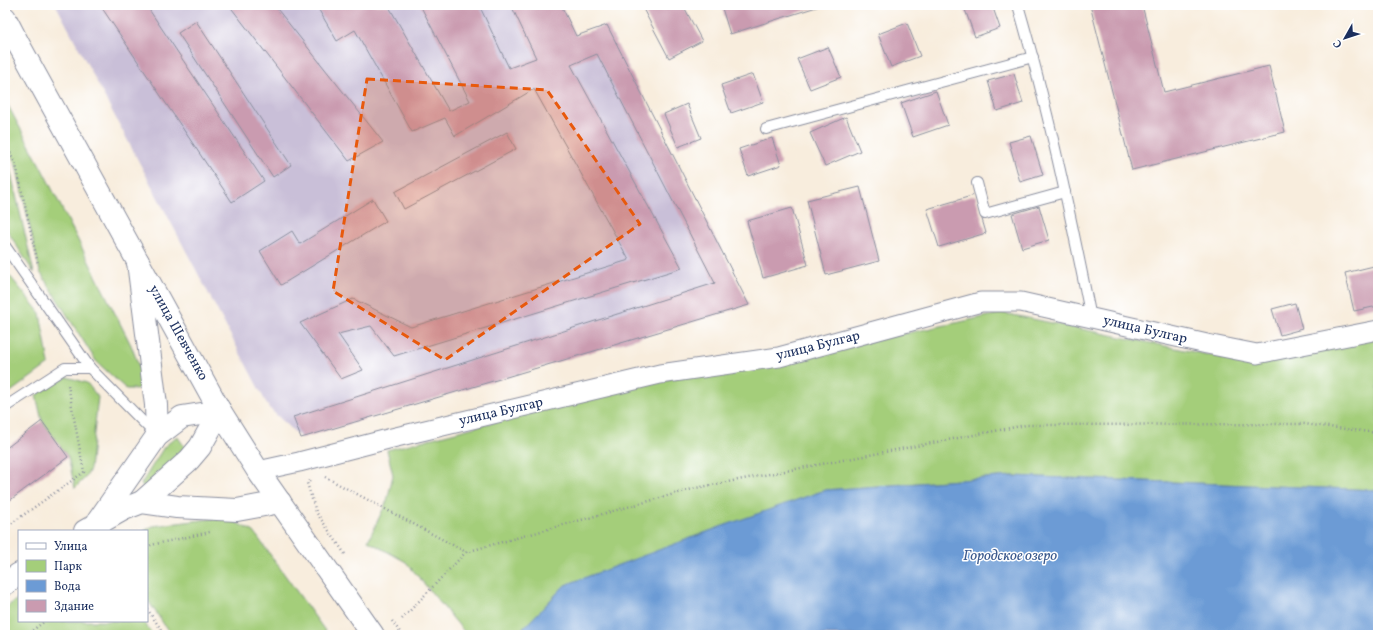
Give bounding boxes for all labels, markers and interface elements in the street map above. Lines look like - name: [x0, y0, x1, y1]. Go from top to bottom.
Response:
- north arrow: [1325, 18, 1365, 58]
- text: С: [1330, 36, 1346, 51]
- street label: улица Шевченко: [144, 282, 212, 384]
- street label: улица Булгар: [1101, 311, 1189, 349]
- street label: улица Булгар: [774, 326, 862, 366]
- street label: улица Булгар: [457, 393, 545, 431]
- legend: [18, 530, 148, 622]
- text: Улица: [54, 539, 87, 555]
- water label: Городское озеро: [963, 546, 1057, 567]
- text: Парк: [54, 559, 82, 575]
- text: Вода: [54, 579, 81, 595]
- text: Здание: [54, 599, 94, 615]

